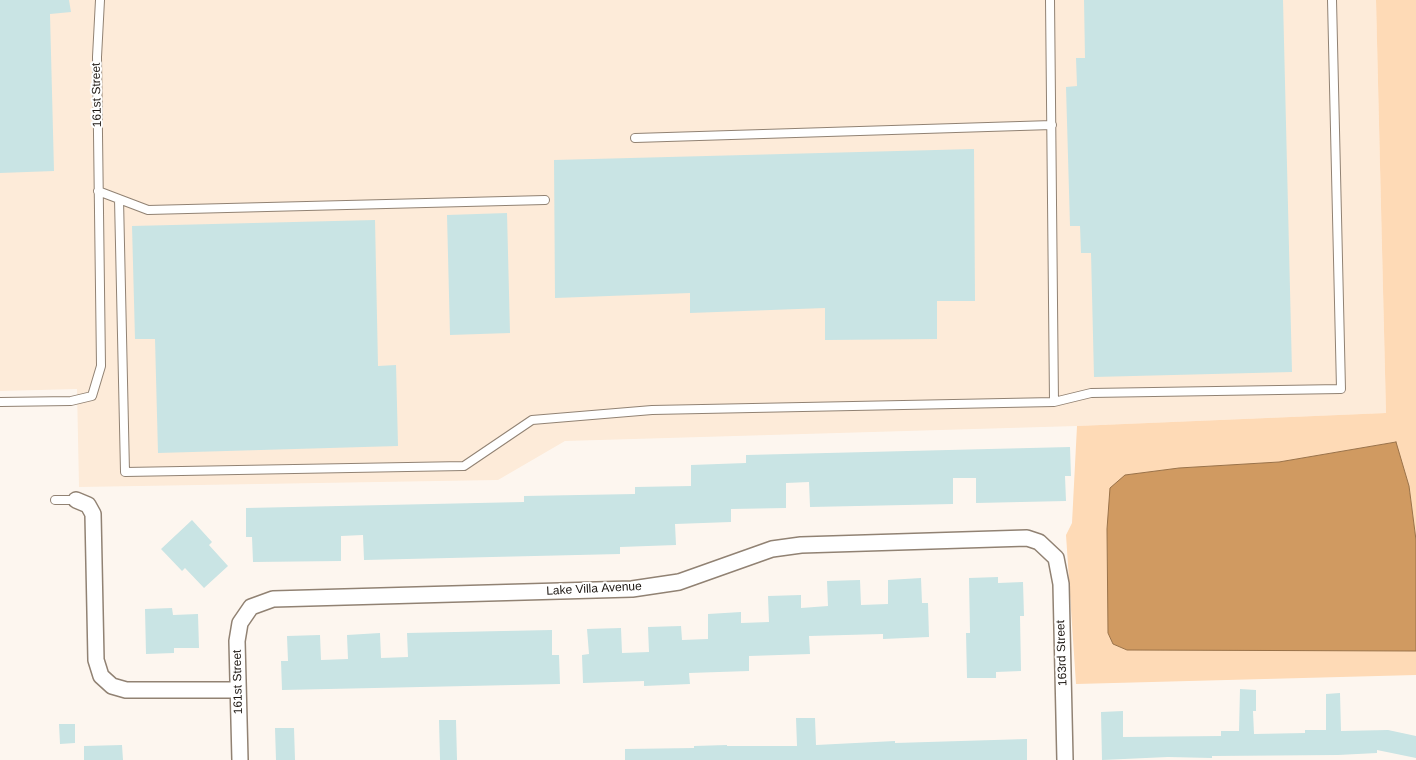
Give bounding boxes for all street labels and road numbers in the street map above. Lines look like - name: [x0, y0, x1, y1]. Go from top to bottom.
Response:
- street label: 161st Street: [89, 63, 105, 127]
- street label: Lake Villa Avenue: [546, 579, 642, 599]
- street label: 163rd Street: [1054, 620, 1070, 686]
- street label: 161st Street: [230, 650, 246, 714]

